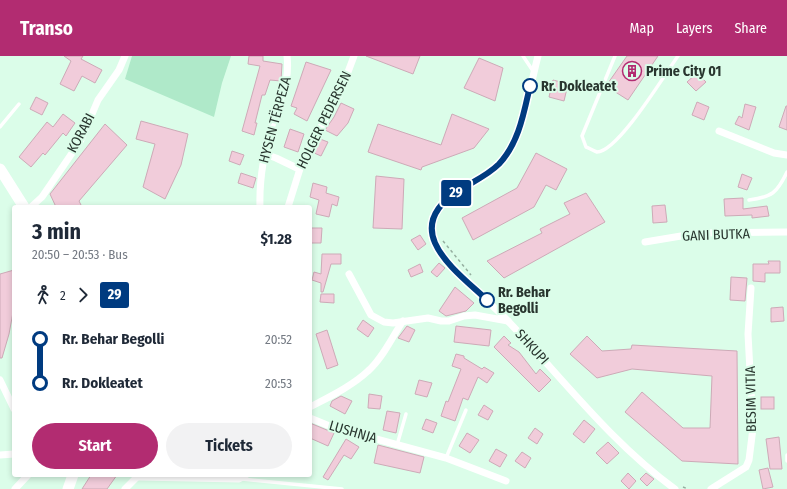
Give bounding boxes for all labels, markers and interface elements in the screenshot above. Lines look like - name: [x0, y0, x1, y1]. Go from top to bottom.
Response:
- text: Transo: [20, 17, 73, 40]
- text: Map: [630, 20, 654, 37]
- text: Layers: [676, 20, 712, 37]
- text: Share: [734, 20, 767, 37]
- building icon: Prime City 01: [621, 60, 643, 82]
- place label: Prime City 01: [646, 63, 721, 80]
- street label: HOLGER PEDERSEN: [293, 68, 355, 172]
- street label: HYSEN TËRPEZA: [255, 74, 295, 165]
- marker: Rr. Dokleatet: [522, 78, 538, 94]
- place label: Rr. Dokleatet: [541, 78, 617, 95]
- street label: KORABI: [64, 110, 98, 156]
- line badge: 29: [438, 180, 474, 206]
- text: 29: [449, 184, 463, 201]
- text: 3 min: [32, 218, 81, 245]
- street label: GANI BUTKA: [682, 225, 751, 245]
- text: $1.28: [260, 230, 292, 248]
- text: 20:50 – 20:53 · Bus: [32, 247, 128, 262]
- icon: walk: [32, 284, 54, 306]
- icon: forward: [72, 284, 94, 306]
- place label: Rr. Behar Begolli: [498, 284, 551, 317]
- text: 29: [108, 286, 121, 303]
- text: 2: [60, 288, 66, 303]
- marker: Rr. Behar Begolli: [479, 292, 495, 308]
- street label: SHKUPI: [512, 326, 552, 368]
- text: Rr. Behar Begolli: [62, 330, 164, 348]
- text: 20:52: [265, 332, 292, 347]
- street label: BESIM VITIA: [742, 365, 760, 432]
- text: Rr. Dokleatet: [62, 374, 143, 392]
- text: 20:53: [265, 376, 292, 391]
- street label: LUSHNJA: [327, 417, 380, 447]
- button: Start: [32, 423, 158, 469]
- button: Tickets: [166, 423, 292, 469]

